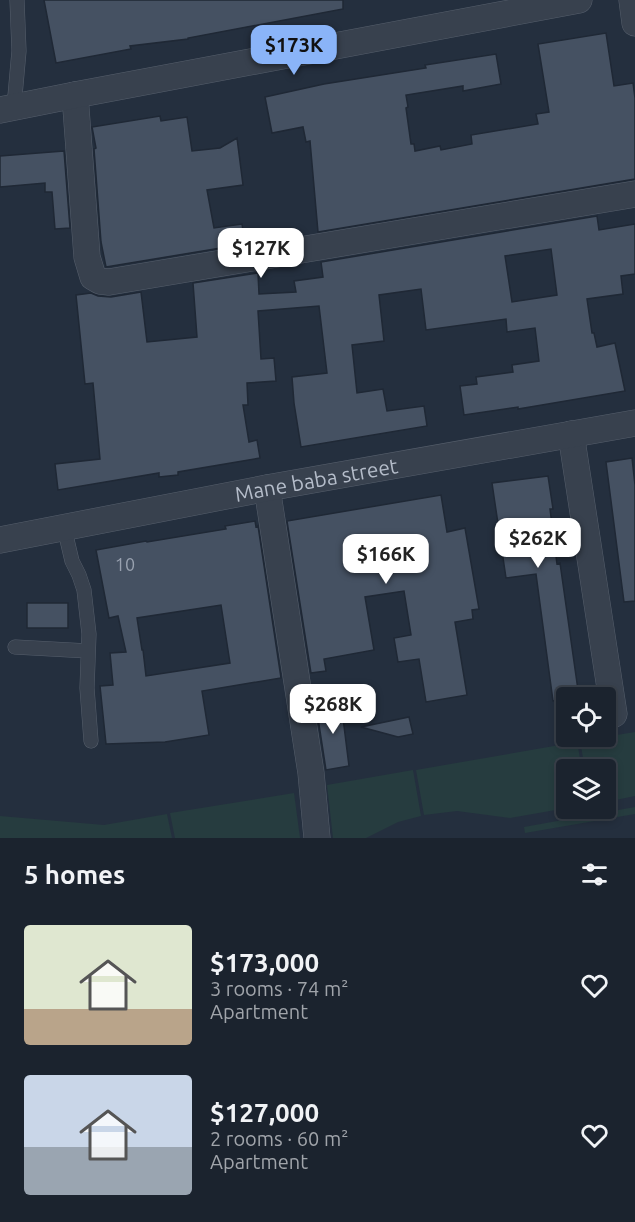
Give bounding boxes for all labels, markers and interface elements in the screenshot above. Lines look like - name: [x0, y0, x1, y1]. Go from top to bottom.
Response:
- pin: $173K: [252, 25, 336, 76]
- text: $173K: [265, 33, 323, 56]
- pin: $127K: [219, 228, 303, 279]
- text: $127K: [232, 236, 290, 259]
- street label: Mane baba street: [233, 453, 400, 506]
- pin: $262K: [496, 518, 580, 569]
- text: $262K: [509, 526, 567, 549]
- pin: $166K: [344, 534, 428, 585]
- text: $166K: [357, 542, 415, 565]
- house number: 10: [115, 554, 135, 574]
- pin: $268K: [291, 684, 375, 735]
- map controls: [556, 687, 616, 819]
- button: locate: [556, 687, 616, 747]
- text: $268K: [304, 692, 362, 715]
- button: layers: [556, 759, 616, 819]
- icon: filters: [578, 858, 611, 891]
- text: 5 homes: [24, 860, 125, 889]
- text: $173,000: [210, 948, 319, 977]
- icon: home: [72, 949, 144, 1021]
- icon: heart: [578, 969, 611, 1002]
- text: 3 rooms · 74 m²: [210, 977, 348, 1000]
- text: Apartment: [210, 1000, 308, 1023]
- text: $127,000: [210, 1098, 319, 1127]
- icon: home: [72, 1099, 144, 1171]
- icon: heart: [578, 1119, 611, 1152]
- text: 2 rooms · 60 m²: [210, 1127, 348, 1150]
- text: Apartment: [210, 1150, 308, 1173]

